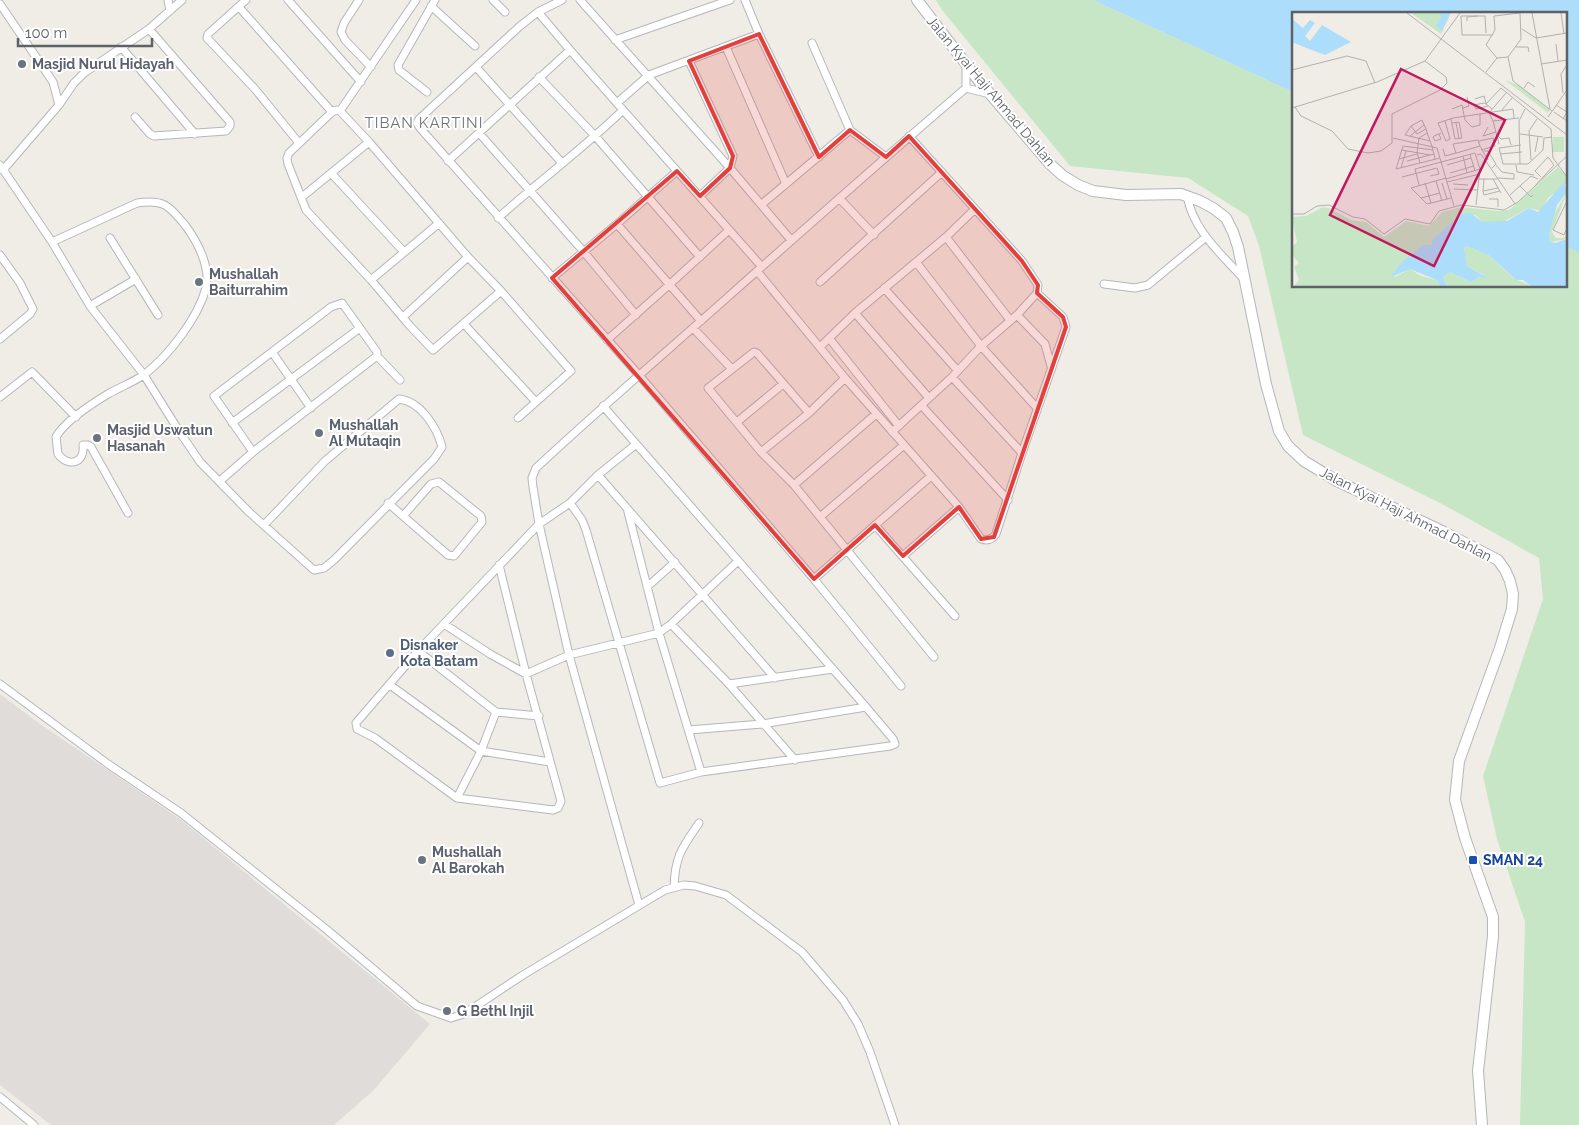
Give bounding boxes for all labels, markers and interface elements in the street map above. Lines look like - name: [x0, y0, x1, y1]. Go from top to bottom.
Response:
- inset map: [1292, 12, 1566, 288]
- street label: Jalan Kyai Haji Ahmad Dahlan: [924, 13, 1058, 169]
- scale bar: [18, 15, 151, 47]
- text: 100 m: [25, 24, 67, 42]
- place label: Masjid Nurul Hidayah: [32, 56, 174, 72]
- marker: Masjid Nurul Hidayah: [16, 58, 28, 70]
- district label: TIBAN KARTINI: [365, 114, 483, 132]
- place label: Mushallah Baiturrahim: [209, 266, 288, 298]
- marker: Mushallah Baiturrahim: [193, 276, 205, 288]
- place label: Mushallah Al Mutaqin: [329, 417, 401, 449]
- place label: Masjid Uswatun Hasanah: [107, 422, 213, 454]
- marker: Mushallah Al Mutaqin: [313, 427, 325, 439]
- marker: Masjid Uswatun Hasanah: [91, 432, 103, 444]
- street label: Jalan Kyai Haji Ahmad Dahlan: [1317, 464, 1495, 564]
- place label: Disnaker Kota Batam: [400, 637, 478, 669]
- marker: Disnaker Kota Batam: [384, 647, 396, 659]
- place label: Mushallah Al Barokah: [432, 844, 504, 876]
- place label: SMAN 24: [1483, 852, 1543, 868]
- marker: Mushallah Al Barokah: [416, 854, 428, 866]
- marker: SMAN 24: [1467, 854, 1479, 866]
- place label: G Bethl Injil: [457, 1003, 534, 1019]
- marker: G Bethl Injil: [441, 1005, 453, 1017]

